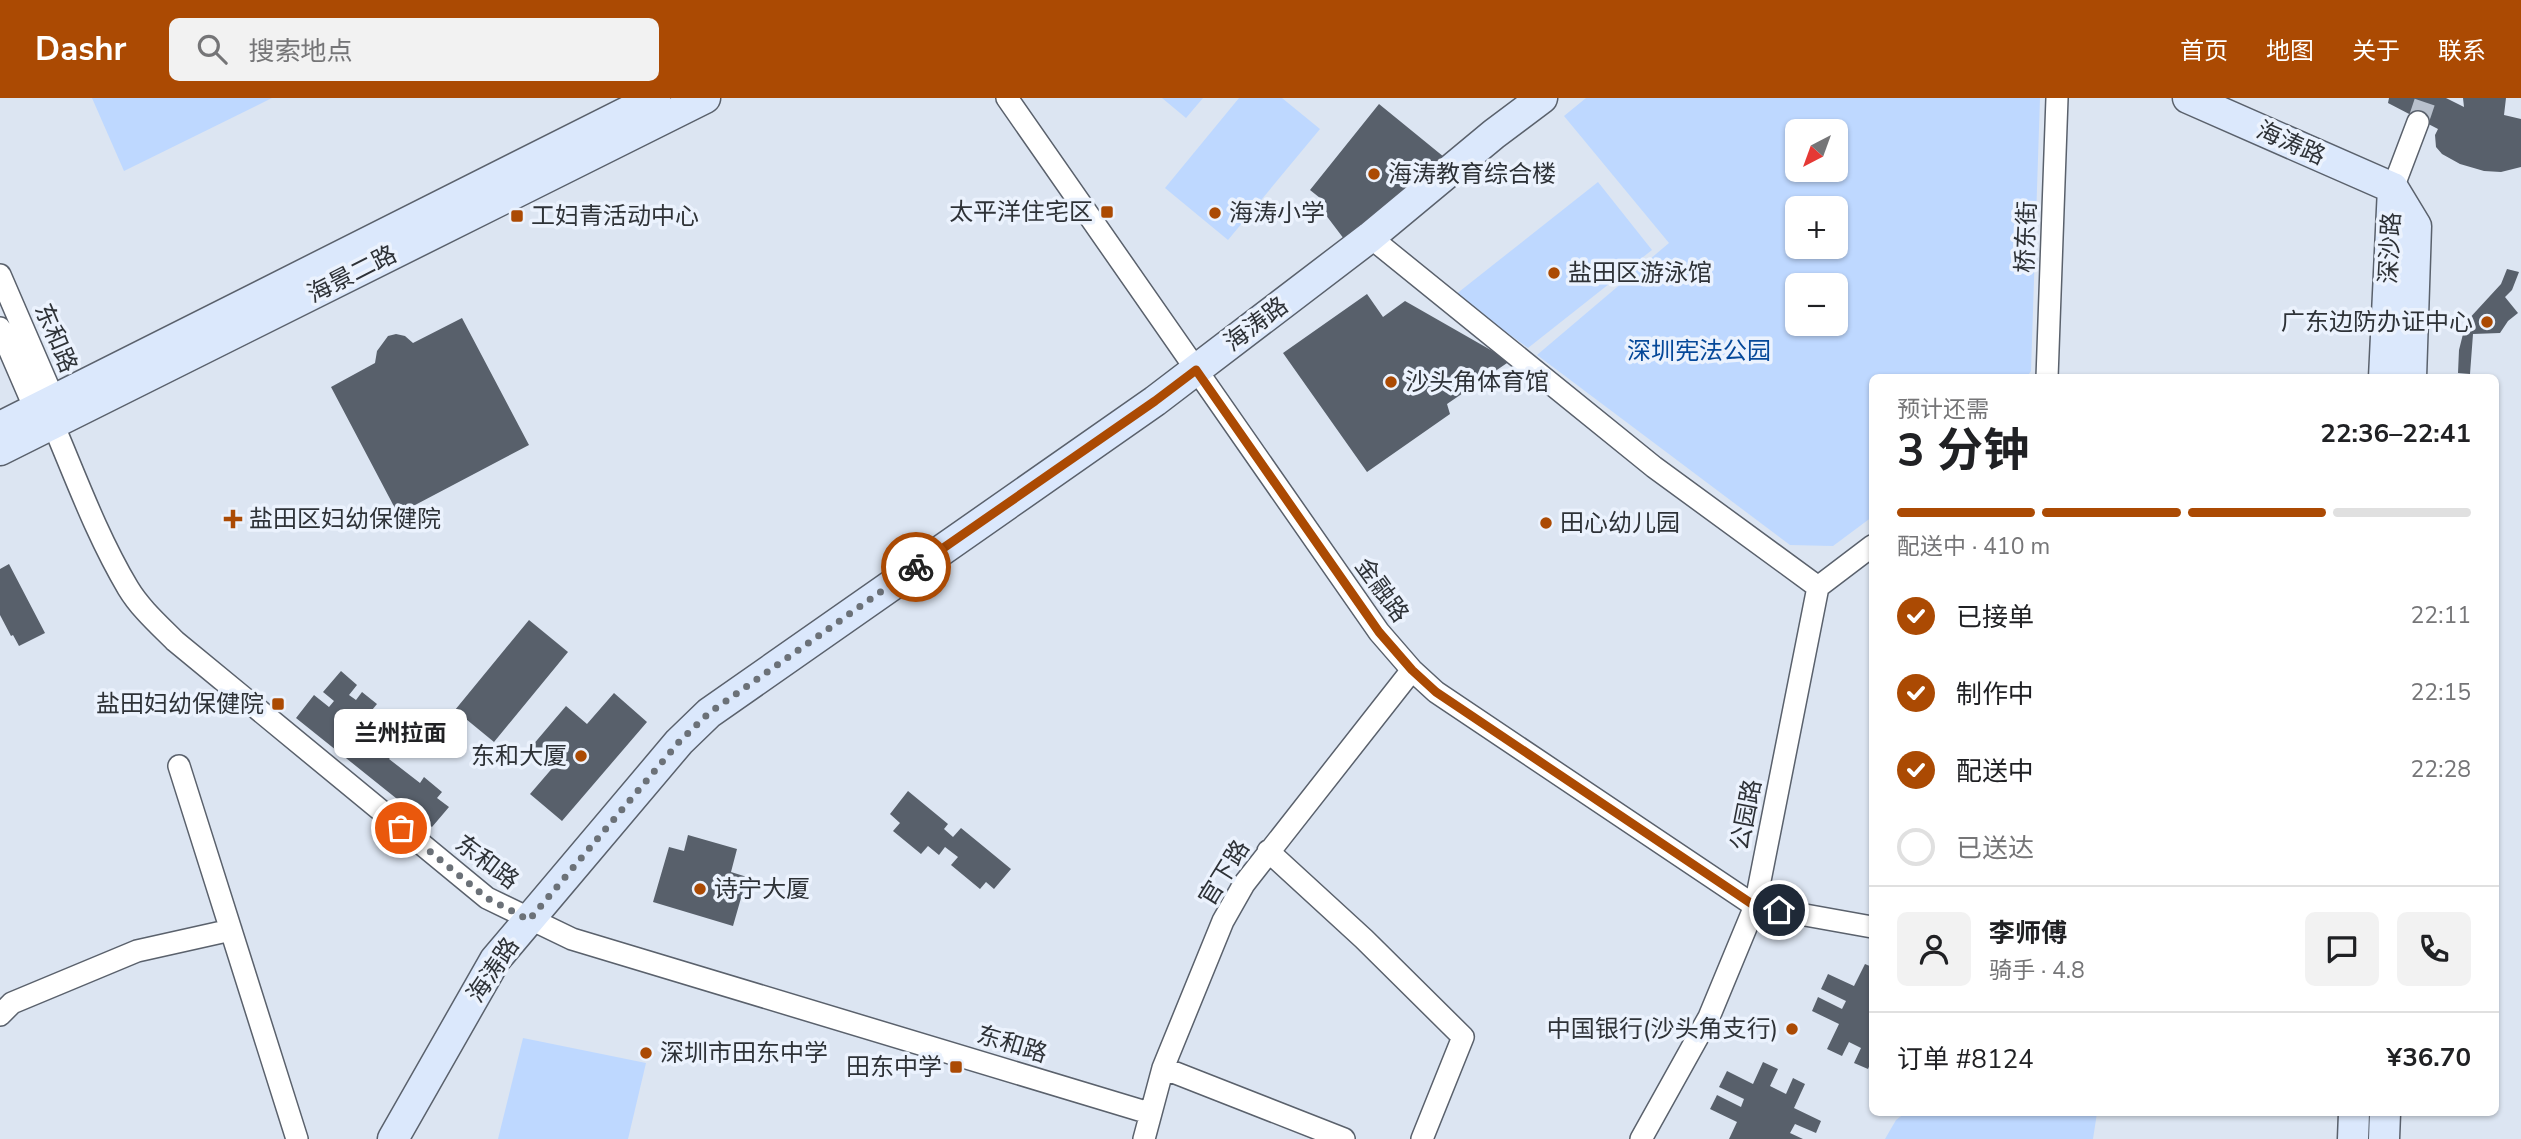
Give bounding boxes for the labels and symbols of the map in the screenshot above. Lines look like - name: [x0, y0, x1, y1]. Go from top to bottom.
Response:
- street label: 海涛路: [2252, 114, 2330, 172]
- north arrow: [1785, 119, 1848, 182]
- place label: 海涛教育综合楼: [1388, 158, 1556, 190]
- marker: 海涛教育综合楼: [1366, 166, 1382, 182]
- place label: 太平洋住宅区: [949, 196, 1093, 228]
- place label: 海涛小学: [1229, 197, 1325, 229]
- place label: 工妇青活动中心: [531, 200, 699, 232]
- street label: 桥东街: [2009, 200, 2043, 274]
- marker: 太平洋住宅区: [1099, 204, 1115, 220]
- marker: 海涛小学: [1207, 205, 1223, 221]
- marker: 工妇青活动中心: [509, 208, 525, 224]
- street label: 深沙路: [2372, 211, 2408, 285]
- street label: 海景二路: [302, 238, 402, 310]
- place label: 盐田区游泳馆: [1568, 257, 1712, 289]
- marker: 盐田区游泳馆: [1546, 265, 1562, 281]
- street label: 海涛路: [1218, 290, 1294, 358]
- street label: 东和路: [27, 299, 85, 377]
- place label: 广东边防办证中心: [2281, 306, 2473, 338]
- marker: 广东边防办证中心: [2479, 314, 2495, 330]
- park label: 深圳宪法公园: [1627, 335, 1771, 367]
- place label: 沙头角体育馆: [1405, 366, 1549, 398]
- marker: 沙头角体育馆: [1383, 374, 1399, 390]
- place label: 盐田区妇幼保健院: [249, 503, 441, 535]
- place label: 田心幼儿园: [1560, 507, 1680, 539]
- marker: 盐田区妇幼保健院: [223, 509, 243, 529]
- marker: 田心幼儿园: [1538, 515, 1554, 531]
- courier: [881, 532, 951, 602]
- street label: 金融路: [1348, 551, 1416, 629]
- place label: 盐田妇幼保健院: [96, 688, 264, 720]
- marker: 盐田妇幼保健院: [270, 696, 286, 712]
- callout: 兰州拉面: [334, 709, 467, 758]
- place label: 东和大厦: [471, 740, 567, 772]
- marker: 东和大厦: [573, 748, 589, 764]
- street label: 公园路: [1723, 777, 1769, 853]
- pin: [371, 798, 431, 858]
- street label: 东和路: [449, 828, 525, 896]
- street label: 官下路: [1191, 834, 1257, 912]
- place label: 诗宁大厦: [714, 873, 810, 905]
- pin: [1749, 880, 1809, 940]
- marker: 诗宁大厦: [692, 881, 708, 897]
- street label: 海涛路: [460, 931, 526, 1009]
- place label: 中国银行(沙头角支行): [1547, 1013, 1778, 1045]
- street label: 东和路: [973, 1018, 1051, 1070]
- marker: 中国银行(沙头角支行): [1784, 1021, 1800, 1037]
- place label: 深圳市田东中学: [660, 1037, 828, 1069]
- marker: 深圳市田东中学: [638, 1045, 654, 1061]
- place label: 田东中学: [846, 1051, 942, 1083]
- marker: 田东中学: [948, 1059, 964, 1075]

